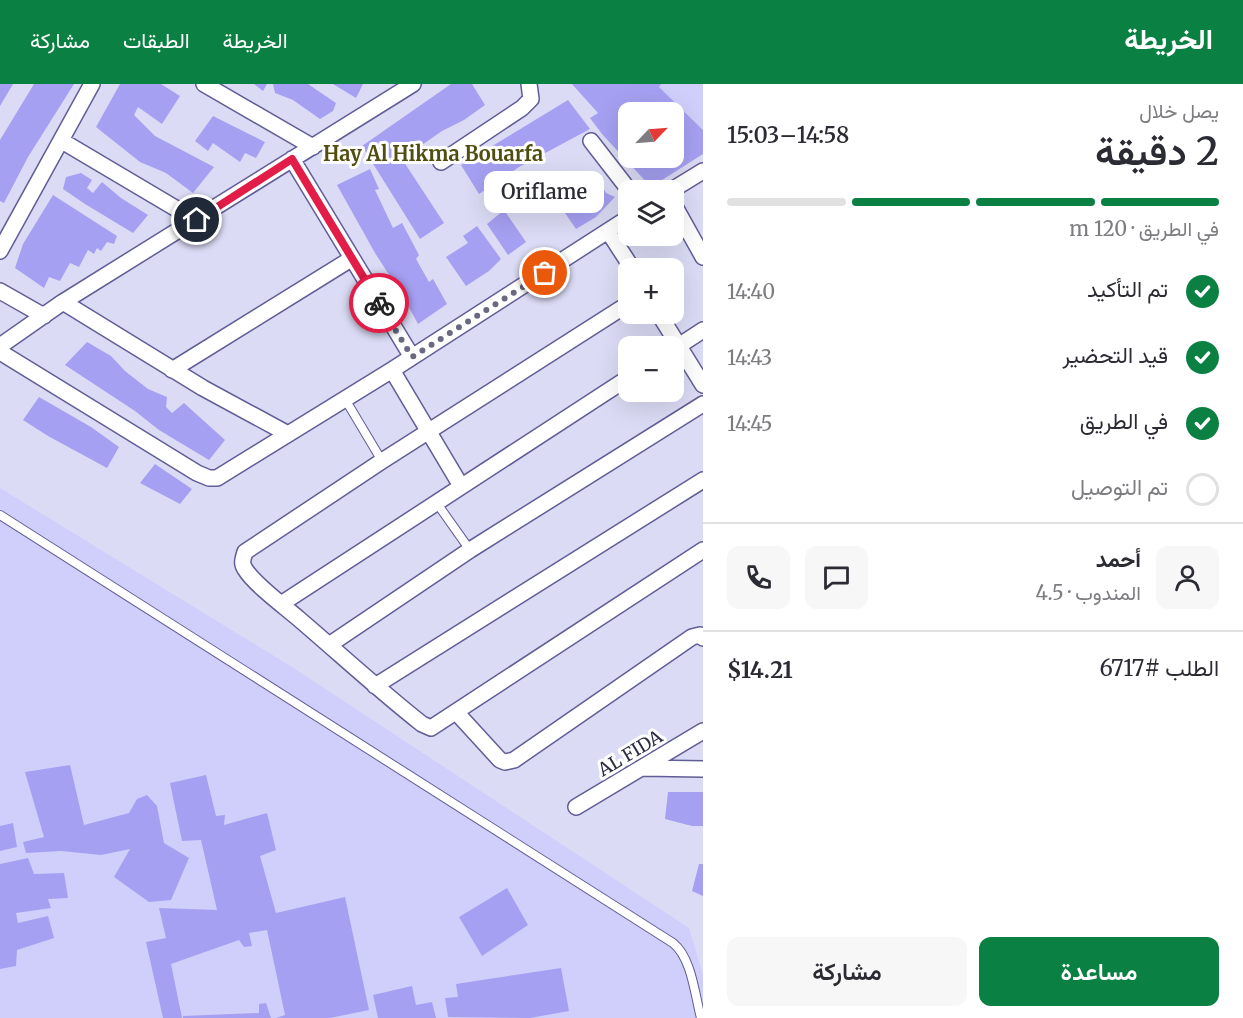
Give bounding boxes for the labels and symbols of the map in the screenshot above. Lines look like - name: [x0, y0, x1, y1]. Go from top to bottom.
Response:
- north arrow: [618, 102, 684, 168]
- district label: Hay Al Hikma Bouarfa: [323, 141, 543, 166]
- callout: Oriflame: [485, 171, 605, 213]
- pin: [171, 194, 222, 245]
- pin: [519, 247, 570, 298]
- courier: [349, 273, 409, 333]
- street label: AL FIDA: [593, 725, 667, 782]

